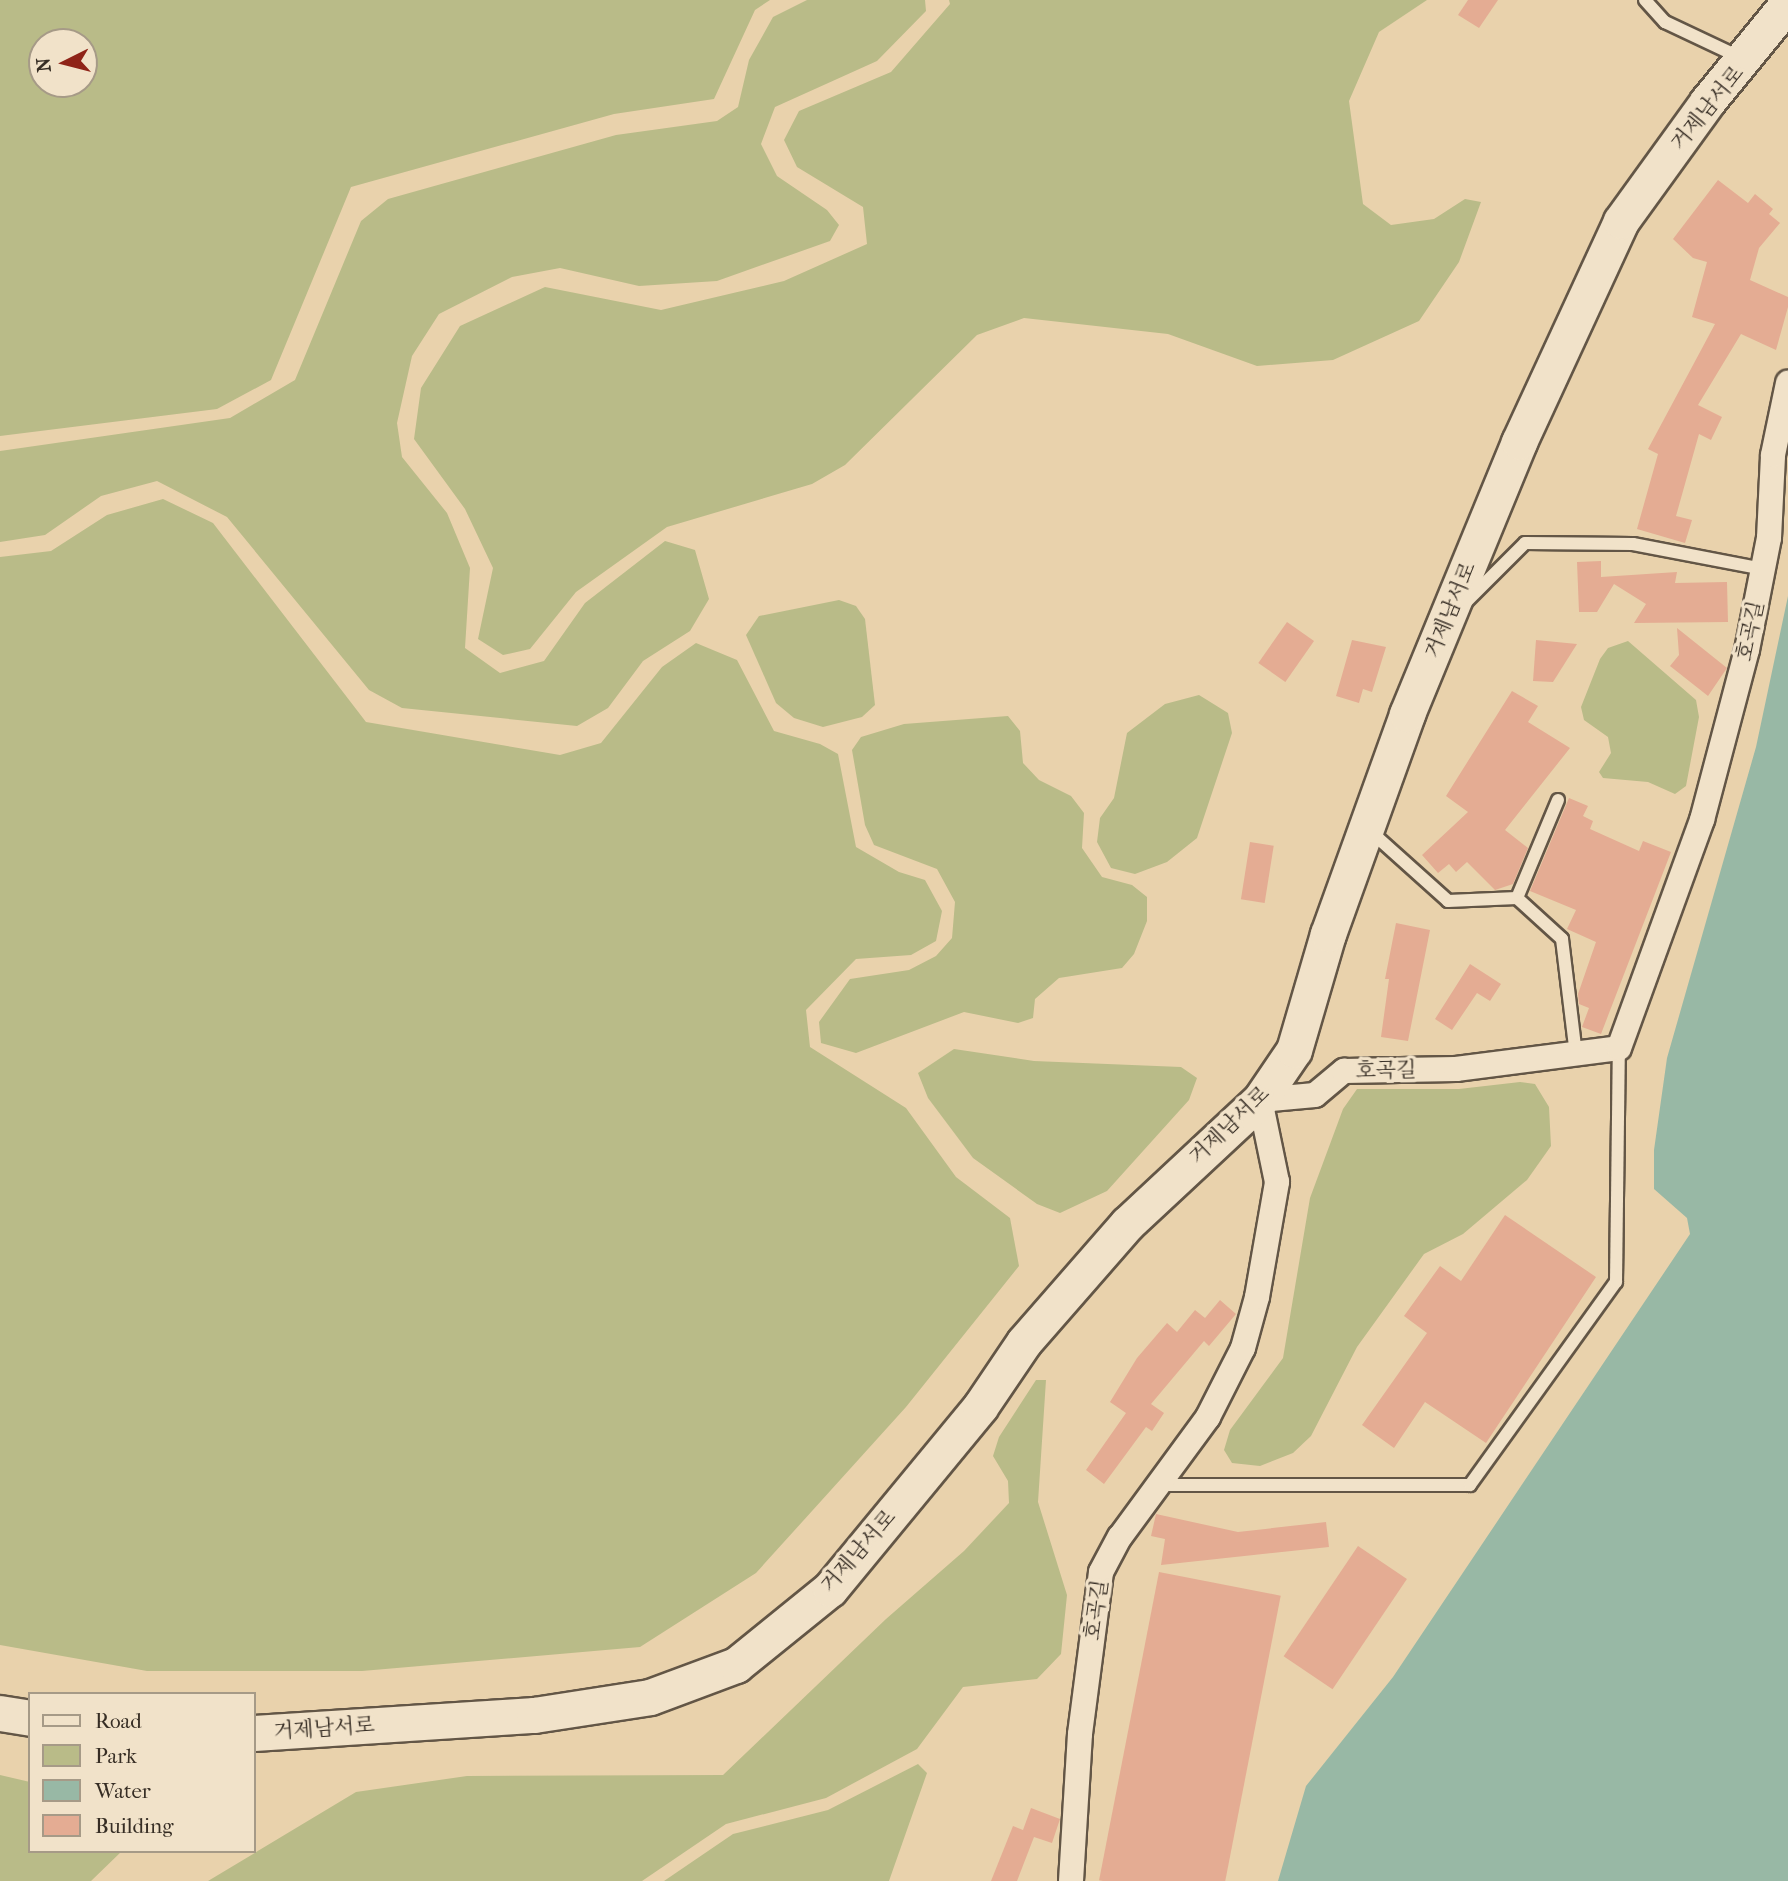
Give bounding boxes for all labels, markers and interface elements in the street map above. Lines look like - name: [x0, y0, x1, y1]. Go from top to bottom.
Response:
- north arrow: [28, 28, 98, 98]
- text: N: [32, 57, 56, 73]
- street label: 거제남서로: [1665, 61, 1749, 155]
- street label: 거제남서로: [1419, 558, 1481, 662]
- street label: 호곡길: [1731, 599, 1769, 663]
- street label: 호곡길: [1355, 1057, 1417, 1083]
- street label: 거제남서로: [1184, 1081, 1274, 1169]
- street label: 거제남서로: [815, 1504, 901, 1598]
- street label: 호곡길: [1079, 1578, 1113, 1642]
- legend: [28, 1692, 256, 1853]
- text: Road: [95, 1709, 142, 1733]
- street label: 거제남서로: [273, 1712, 375, 1744]
- text: Park: [95, 1744, 137, 1768]
- text: Water: [95, 1779, 151, 1803]
- text: Building: [95, 1814, 173, 1838]

